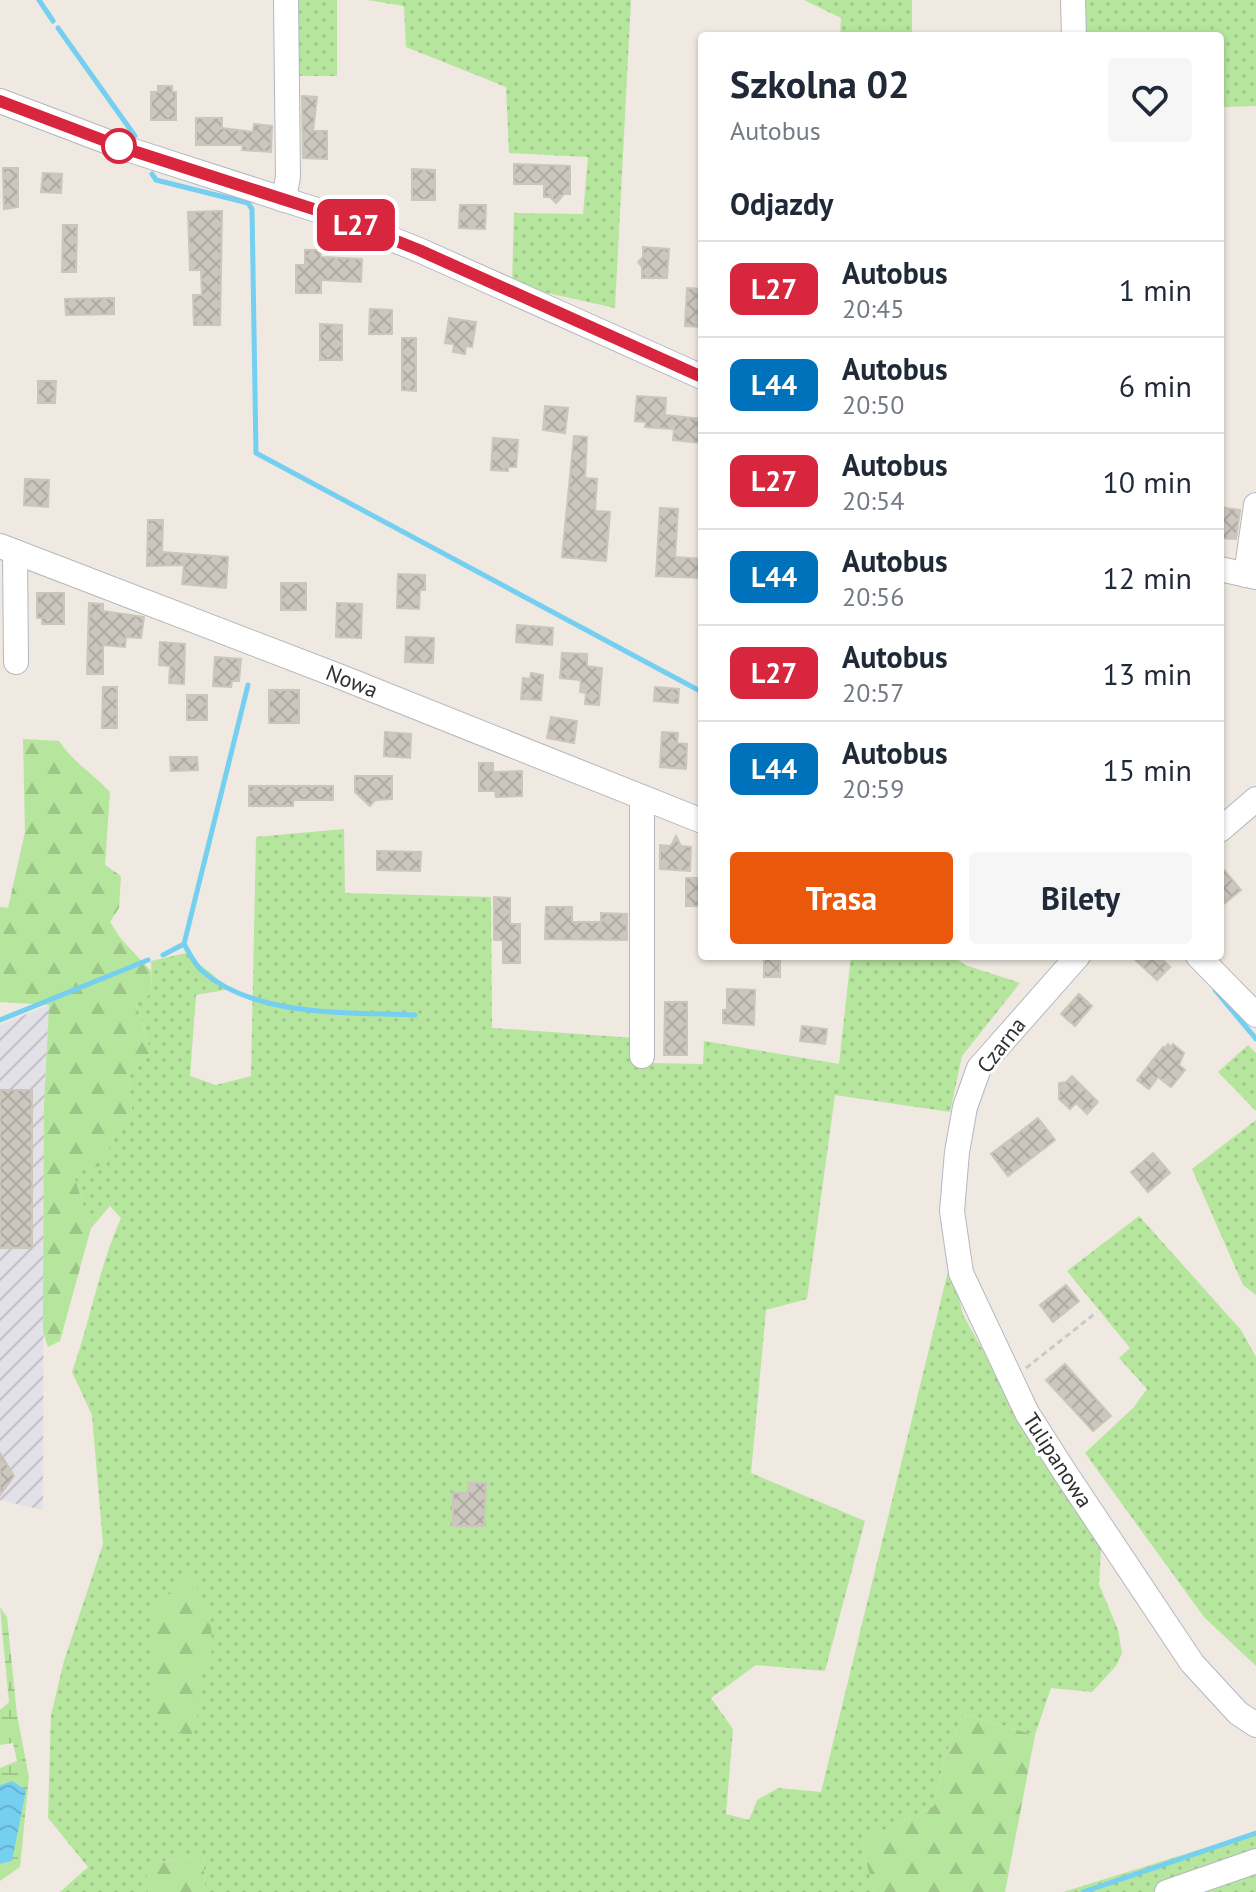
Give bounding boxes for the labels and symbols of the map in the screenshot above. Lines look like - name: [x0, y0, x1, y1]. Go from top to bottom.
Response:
- unlabelled marker: [102, 129, 136, 163]
- line badge: L27: [310, 199, 402, 251]
- street label: Nowa: [322, 658, 382, 704]
- street label: Czarna: [971, 1011, 1031, 1079]
- street label: Tulipanowa: [1017, 1407, 1099, 1513]

